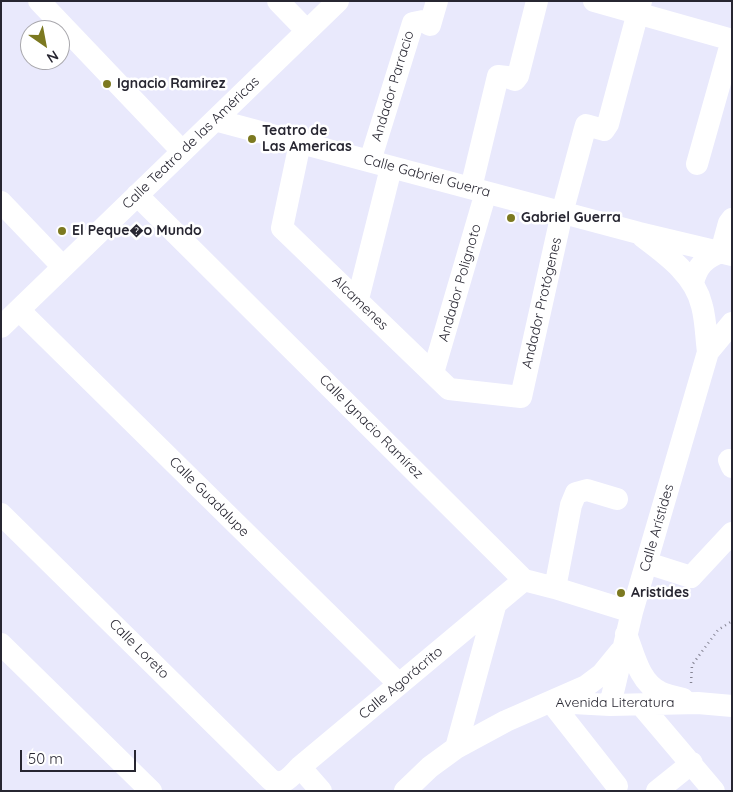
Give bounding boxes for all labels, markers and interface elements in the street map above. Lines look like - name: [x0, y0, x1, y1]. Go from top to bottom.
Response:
- north arrow: [20, 20, 70, 70]
- street label: Andador Parracio: [368, 29, 418, 143]
- text: N: [43, 46, 62, 67]
- street label: Calle Teatro de las Américas: [119, 73, 263, 213]
- place label: Ignacio Ramirez: [117, 76, 226, 92]
- marker: Ignacio Ramirez: [101, 78, 113, 90]
- place label: Teatro de Las Americas: [262, 123, 352, 156]
- marker: Teatro de Las Americas: [246, 133, 258, 145]
- street label: Calle Gabriel Guerra: [362, 151, 492, 201]
- place label: Gabriel Guerra: [521, 210, 621, 226]
- marker: Gabriel Guerra: [505, 212, 517, 224]
- street label: Andador Polignoto: [435, 222, 485, 344]
- place label: El Peque�o Mundo: [72, 223, 202, 239]
- marker: El Peque�o Mundo: [56, 225, 68, 237]
- street label: Andador Protógenes: [519, 236, 565, 370]
- street label: Alcamenes: [329, 272, 391, 334]
- street label: Calle Ignacio Ramírez: [315, 371, 427, 483]
- street label: Calle Guadalupe: [165, 453, 253, 541]
- street label: Calle Arístides: [636, 482, 678, 574]
- place label: Aristides: [631, 585, 689, 601]
- marker: Aristides: [615, 587, 627, 599]
- street label: Calle Loreto: [106, 616, 172, 682]
- street label: Calle Agorácrito: [356, 643, 446, 723]
- street label: Avenida Literatura: [556, 695, 674, 711]
- scale bar: [22, 740, 139, 772]
- text: 50 m: [28, 749, 63, 768]

